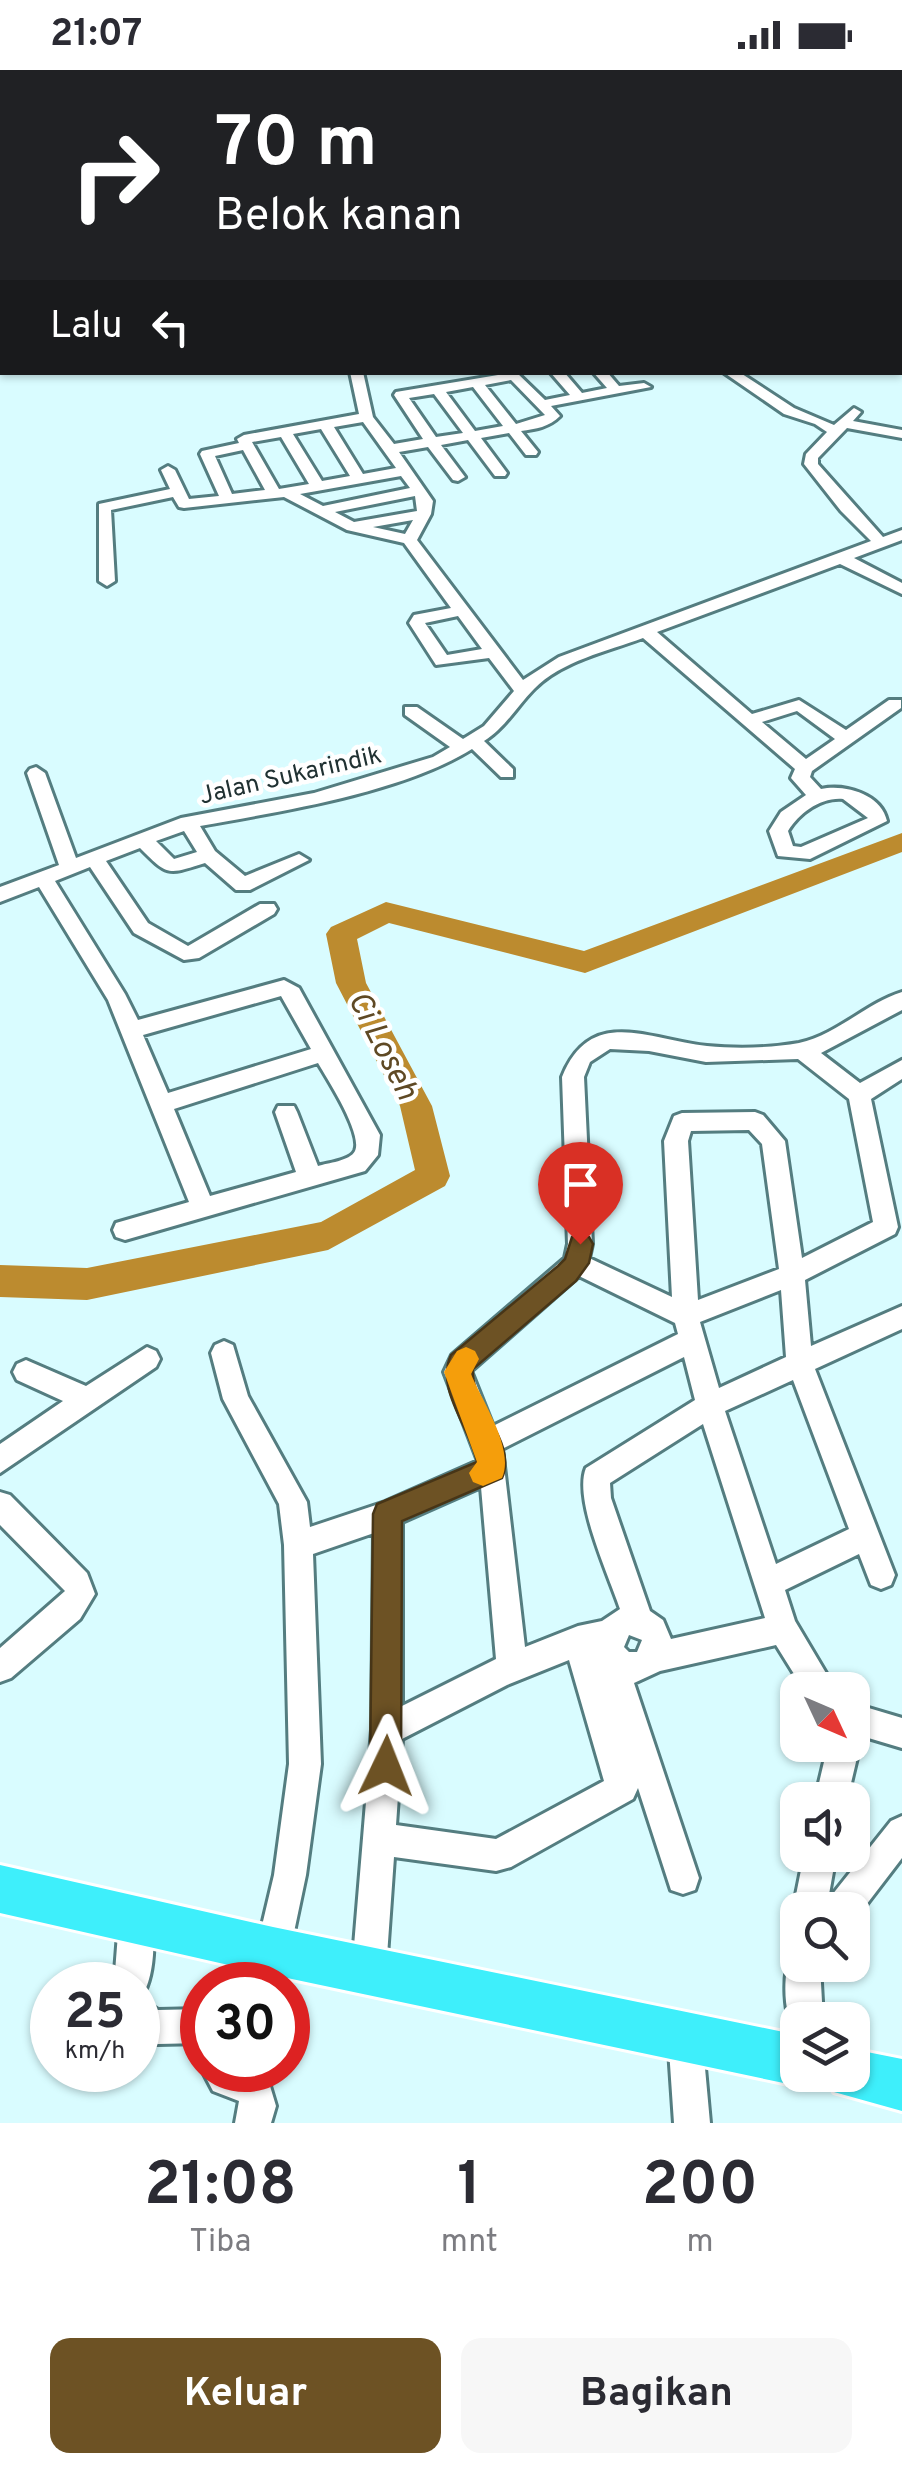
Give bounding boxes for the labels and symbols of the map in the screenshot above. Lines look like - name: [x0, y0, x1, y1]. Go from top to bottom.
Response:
- street label: Jalan Sukarindik: [196, 740, 385, 813]
- water label: Ci Loseh: [337, 985, 426, 1108]
- pin: [538, 1142, 623, 1245]
- north arrow: [780, 1672, 870, 1762]
- position arrow: [334, 1714, 438, 1818]
- speed limit sign: 30: [180, 1962, 310, 2092]

